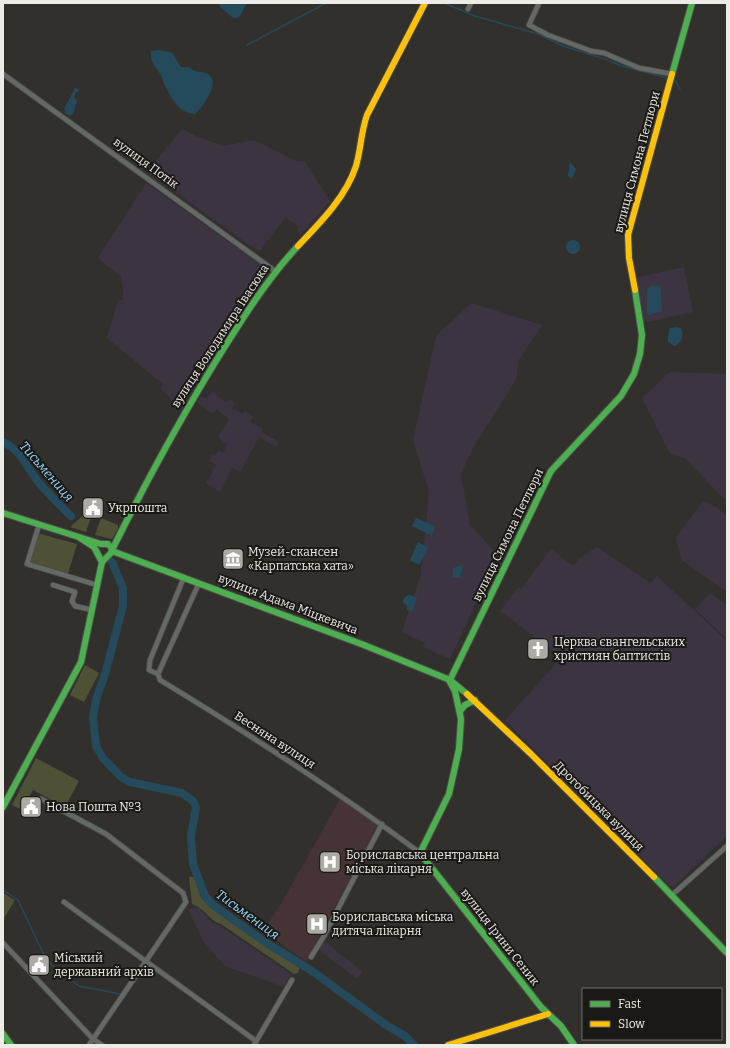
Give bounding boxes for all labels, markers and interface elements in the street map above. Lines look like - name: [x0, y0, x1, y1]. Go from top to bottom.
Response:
- street label: вулиця Симона Петлюри: [611, 90, 663, 234]
- street label: вулиця Потік: [111, 135, 181, 191]
- street label: вулиця Володимира Івасюка: [168, 261, 272, 410]
- water label: Тисьмениця: [17, 438, 77, 504]
- street label: вулиця Симона Петлюри: [470, 466, 546, 604]
- public building icon: Укрпошта: [80, 495, 106, 521]
- place label: Укрпошта: [108, 501, 168, 515]
- place label: Музей-скансен «Карпатська хата»: [248, 545, 354, 573]
- museum icon: Музей-скансен «Карпатська хата»: [220, 546, 246, 572]
- street label: вулиця Адама Міцкевича: [216, 571, 360, 637]
- place label: Церква євангельських християн баптистів: [554, 635, 685, 663]
- church icon: Церква євангельських християн баптистів: [525, 636, 551, 662]
- street label: Весняна вулиця: [232, 709, 318, 772]
- street label: Дрогобицька вулиця: [551, 758, 647, 854]
- public building icon: Нова Пошта №3: [18, 794, 44, 820]
- place label: Нова Пошта №3: [46, 800, 142, 814]
- place label: Бориславська центральна міська лікарня: [346, 848, 500, 876]
- hospital icon: Бориславська центральна міська лікарня: [317, 849, 343, 875]
- water label: Тисьмениця: [213, 886, 282, 942]
- street label: вулиця Ірини Сеник: [458, 886, 542, 988]
- place label: Бориславська міська дитяча лікарня: [332, 910, 454, 938]
- hospital icon: Бориславська міська дитяча лікарня: [304, 911, 330, 937]
- place label: Міський державний архів: [54, 951, 154, 979]
- public building icon: Міський державний архів: [26, 952, 52, 978]
- legend: [582, 988, 722, 1040]
- text: Fast: [618, 997, 642, 1011]
- text: Slow: [618, 1017, 645, 1031]

